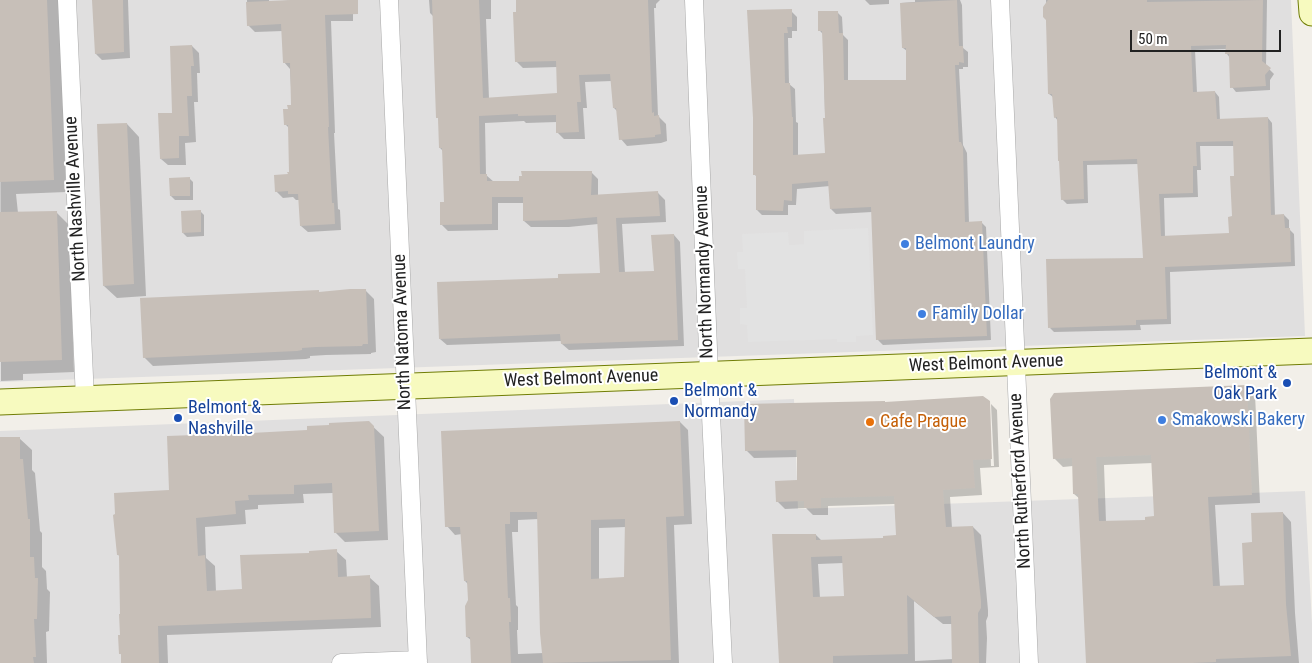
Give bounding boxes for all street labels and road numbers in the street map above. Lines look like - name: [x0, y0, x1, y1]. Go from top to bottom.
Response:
- street label: North Nashville Avenue: [61, 116, 91, 282]
- street label: North Normandy Avenue: [691, 185, 719, 359]
- street label: North Natoma Avenue: [389, 253, 417, 411]
- street label: West Belmont Avenue: [908, 351, 1064, 377]
- street label: West Belmont Avenue: [503, 366, 659, 392]
- street label: North Rutherford Avenue: [1006, 393, 1036, 569]

